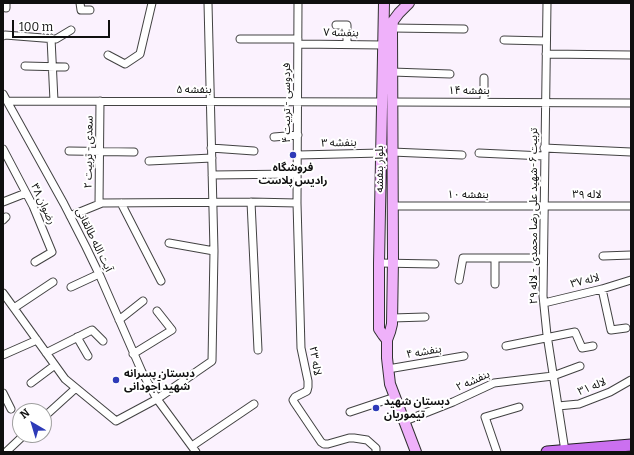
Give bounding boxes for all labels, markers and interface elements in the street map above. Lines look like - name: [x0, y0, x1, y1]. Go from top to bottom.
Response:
- scale bar: [14, 12, 112, 38]
- text: 100 m: [19, 20, 53, 34]
- street label: بنفشه ۷: [323, 26, 359, 40]
- street label: فردوسی - تربیت ۴: [280, 63, 294, 143]
- street label: بنفشه ۵: [176, 83, 212, 97]
- street label: بنفشه ۱۴: [448, 84, 490, 98]
- street label: سعدی - تربیت ۲: [82, 115, 96, 189]
- street label: تربیت ۶-شهید علی رضا محمدی - لاله ۲۹: [527, 128, 541, 304]
- street label: بنفشه ۳: [321, 136, 357, 150]
- street label: بلوار بنفشه: [373, 145, 387, 193]
- marker: فروشگاه رادیس پلاست: [288, 150, 298, 160]
- place label: فروشگاه رادیس پلاست: [258, 161, 328, 187]
- street label: رضوان ۳۸: [28, 181, 58, 227]
- street label: بنفشه ۱۰: [447, 188, 489, 202]
- street label: لاله ۳۹: [572, 188, 602, 202]
- street label: آیت الله طالقانی: [73, 206, 115, 274]
- street label: لاله ۳۷: [569, 271, 601, 291]
- street label: بنفشه ۴: [405, 342, 443, 362]
- street label: لاله ۲۳: [306, 345, 324, 377]
- place label: دبستان پسرانه شهید آجودانی: [124, 367, 195, 393]
- street label: بنفشه ۲: [454, 368, 492, 394]
- marker: دبستان پسرانه شهید آجودانی: [111, 375, 121, 385]
- street label: لاله ۳۱: [576, 375, 608, 399]
- place label: دبستان شهید تیموریان: [384, 395, 450, 421]
- north arrow: [12, 403, 52, 443]
- marker: دبستان شهید تیموریان: [371, 403, 381, 413]
- text: N: [18, 406, 32, 422]

